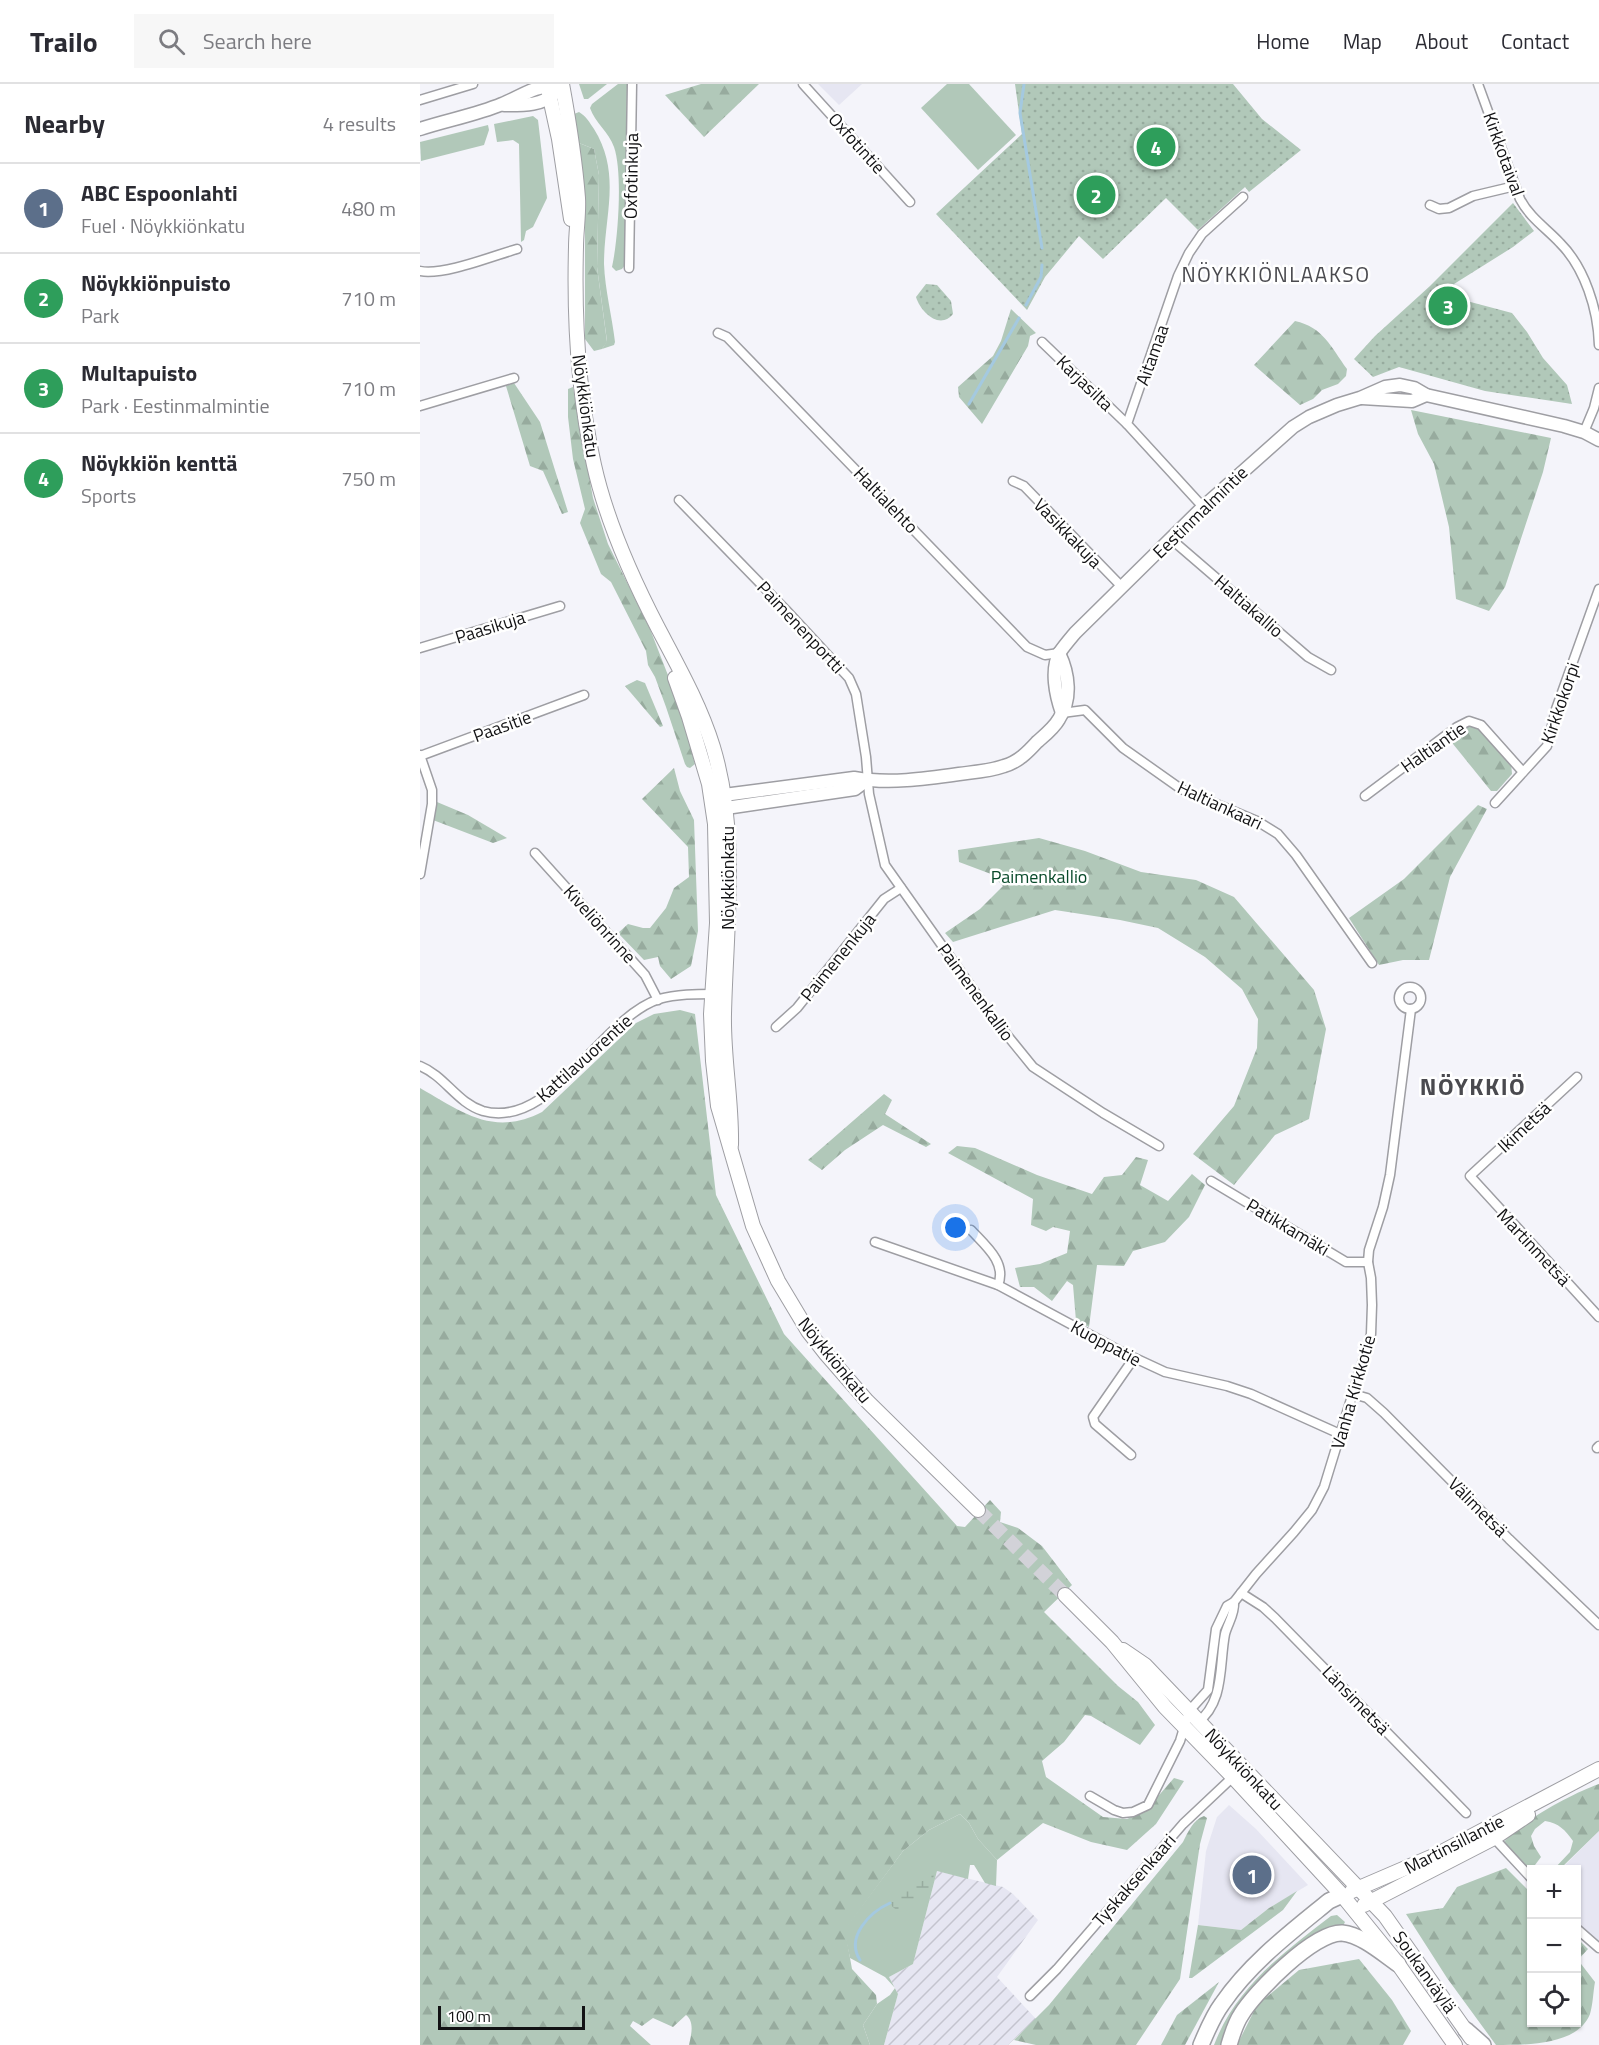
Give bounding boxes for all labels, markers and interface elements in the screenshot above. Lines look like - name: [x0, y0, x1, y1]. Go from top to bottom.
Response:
- search box: [134, 14, 554, 68]
- text: Trailo: [30, 20, 98, 63]
- text: Search here: [203, 24, 312, 58]
- icon: search: [155, 25, 188, 58]
- text: Home: [1256, 25, 1310, 57]
- text: Map: [1343, 25, 1382, 57]
- text: About: [1415, 25, 1468, 57]
- text: Contact: [1501, 25, 1569, 57]
- text: Nearby: [24, 104, 105, 143]
- street label: Oxfotintie: [822, 106, 892, 180]
- text: 4 results: [323, 108, 396, 139]
- street label: Kirkkotaival: [1476, 108, 1532, 200]
- pin: 4: [1136, 124, 1176, 170]
- street label: Oxfotinkuja: [617, 133, 645, 219]
- pin: 2: [1076, 172, 1116, 218]
- text: ABC Espoonlahti: [81, 176, 238, 210]
- text: 1: [38, 193, 49, 224]
- text: 480 m: [341, 193, 396, 224]
- text: Fuel · Nöykkiönkatu: [81, 210, 245, 241]
- district label: NÖYKKIÖNLAAKSO: [1181, 258, 1371, 290]
- text: Nöykkiönpuisto: [81, 266, 231, 300]
- text: 2: [38, 283, 49, 314]
- text: 710 m: [341, 283, 396, 314]
- pin: 3: [1428, 284, 1468, 328]
- text: Park: [81, 300, 119, 331]
- street label: Aitamaa: [1129, 321, 1175, 389]
- street label: Karjasilta: [1050, 349, 1120, 417]
- street label: Nöykkiönkatu: [565, 353, 607, 459]
- text: Multapuisto: [81, 356, 197, 390]
- text: 3: [38, 373, 49, 404]
- text: 710 m: [341, 373, 396, 404]
- text: Park · Eestinmalmintie: [81, 390, 269, 421]
- text: Nöykkiön kenttä: [81, 446, 237, 480]
- street label: Eestinmalmintie: [1146, 459, 1254, 565]
- street label: Haltialehto: [847, 461, 925, 539]
- text: 4: [38, 463, 49, 494]
- text: 750 m: [341, 463, 396, 494]
- text: Sports: [81, 480, 136, 511]
- street label: Vasikkakuja: [1027, 492, 1109, 574]
- street label: Haltiakallio: [1208, 568, 1290, 644]
- street label: Paimenenportti: [751, 575, 851, 679]
- street label: Paasikuja: [452, 604, 528, 650]
- street label: Kirkkokorpi: [1533, 659, 1587, 747]
- street label: Paasitie: [469, 703, 535, 749]
- street label: Haltiantie: [1395, 715, 1471, 779]
- street label: Haltiankaari: [1173, 774, 1267, 836]
- street label: Nöykkiönkatu: [714, 826, 741, 930]
- park label: Paimenkallio: [991, 863, 1087, 890]
- street label: Kiveliönrinne: [557, 879, 643, 969]
- street label: Paimenenkuja: [794, 907, 882, 1007]
- street label: Paimenenkallio: [931, 937, 1021, 1047]
- street label: Kattilavuorentie: [530, 1008, 638, 1108]
- district label: NÖYKKIÖ: [1420, 1068, 1526, 1104]
- street label: Ikimetsä: [1491, 1095, 1557, 1159]
- street label: Patikkamäki: [1241, 1192, 1335, 1262]
- street label: Martinmetsä: [1491, 1202, 1577, 1292]
- your location: [941, 1213, 970, 1242]
- street label: Nöykkiönkatu: [792, 1311, 878, 1409]
- street label: Kuoppatie: [1066, 1313, 1146, 1373]
- street label: Vanha Kirkkotie: [1324, 1332, 1382, 1452]
- street label: Välimetsä: [1442, 1471, 1514, 1543]
- street label: Länsimetsä: [1316, 1659, 1396, 1741]
- street label: Nöykkiönkatu: [1199, 1722, 1289, 1816]
- street label: Martinsillantie: [1399, 1807, 1509, 1881]
- street label: Tyskaksenkaari: [1086, 1828, 1182, 1932]
- pin: 1: [1232, 1852, 1272, 1898]
- map controls: [1527, 1865, 1581, 2027]
- button: +: [1527, 1865, 1581, 1919]
- button: −: [1527, 1919, 1581, 1973]
- street label: Soukanväylä: [1387, 1925, 1463, 2019]
- button: locate: [1527, 1973, 1581, 2027]
- scale bar: [438, 2003, 585, 2030]
- text: 100 m: [447, 2004, 491, 2028]

